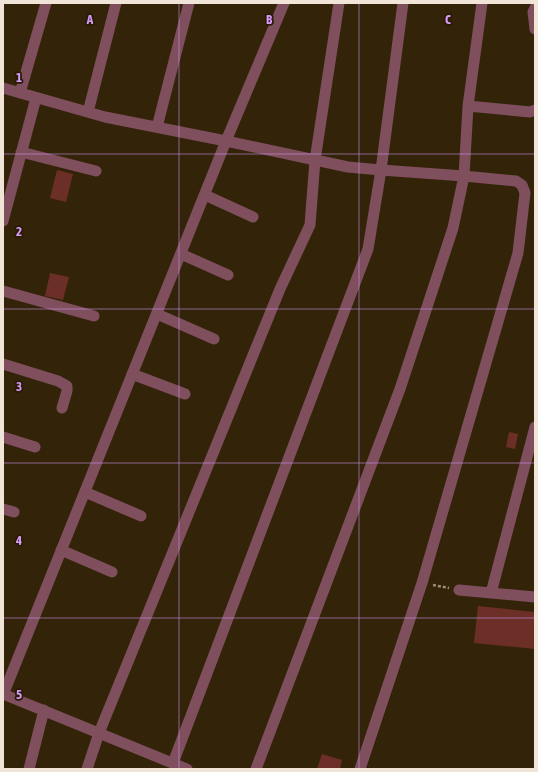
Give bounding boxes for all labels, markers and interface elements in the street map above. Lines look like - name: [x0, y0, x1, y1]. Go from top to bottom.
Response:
- text: A: [86, 12, 94, 27]
- text: B: [266, 12, 273, 27]
- text: C: [445, 12, 451, 27]
- text: 1: [16, 70, 22, 85]
- text: 2: [16, 224, 22, 239]
- text: 3: [16, 379, 22, 394]
- text: 4: [15, 533, 22, 548]
- text: 5: [16, 687, 22, 702]

